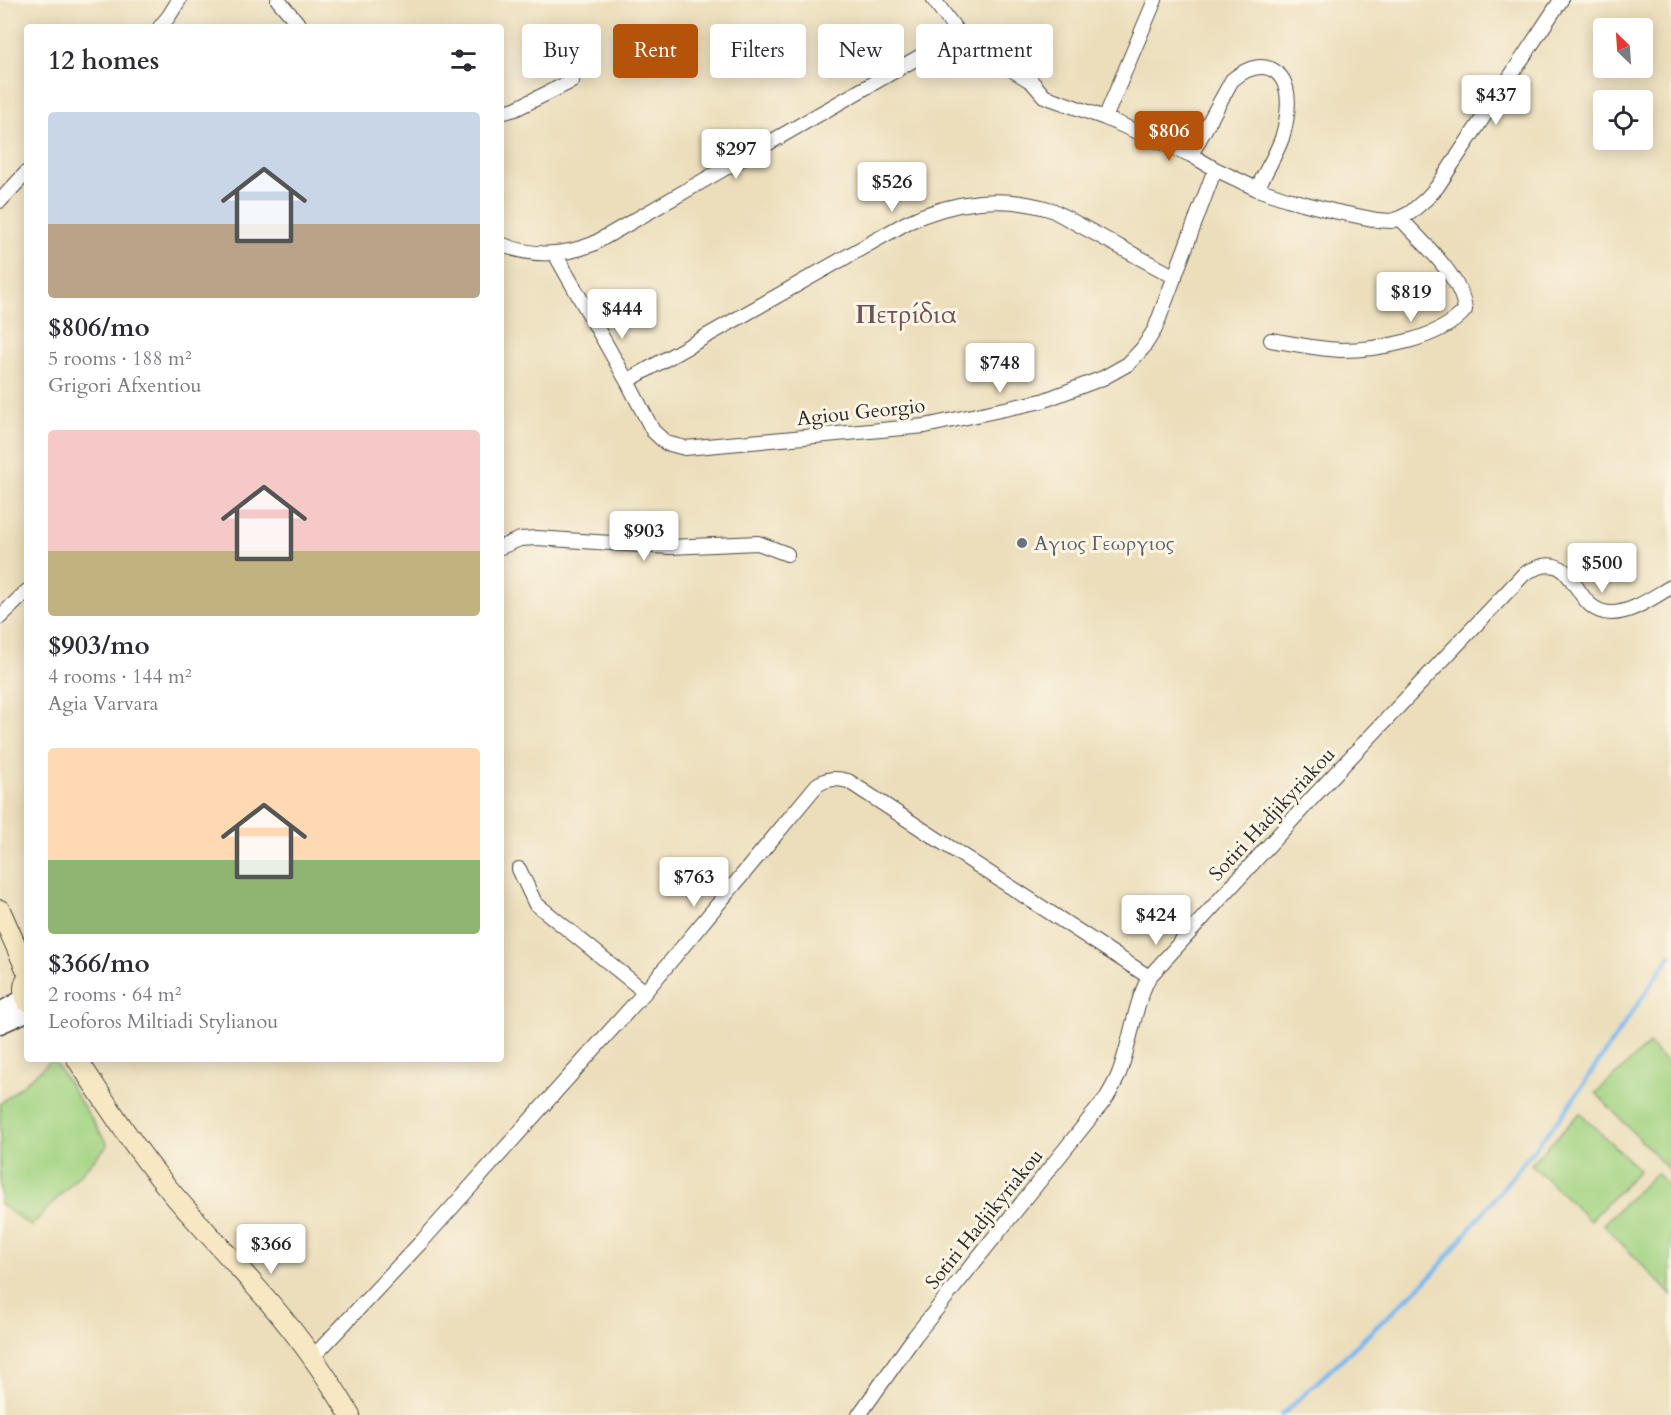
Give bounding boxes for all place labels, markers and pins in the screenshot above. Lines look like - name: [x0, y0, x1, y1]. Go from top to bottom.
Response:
- pin: $437: [1460, 75, 1532, 126]
- pin: $806: [1133, 111, 1205, 162]
- pin: $297: [700, 129, 772, 180]
- pin: $526: [856, 162, 928, 213]
- pin: $819: [1375, 272, 1447, 323]
- pin: $444: [586, 289, 658, 340]
- pin: $748: [964, 343, 1036, 394]
- pin: $903: [608, 511, 680, 562]
- place label: Αγιος Γεωργιος: [1034, 530, 1175, 557]
- marker: Αγιος Γεωργιος: [1015, 536, 1029, 550]
- pin: $500: [1566, 543, 1638, 594]
- pin: $763: [658, 857, 730, 908]
- pin: $424: [1120, 895, 1192, 946]
- pin: $366: [235, 1224, 307, 1275]

